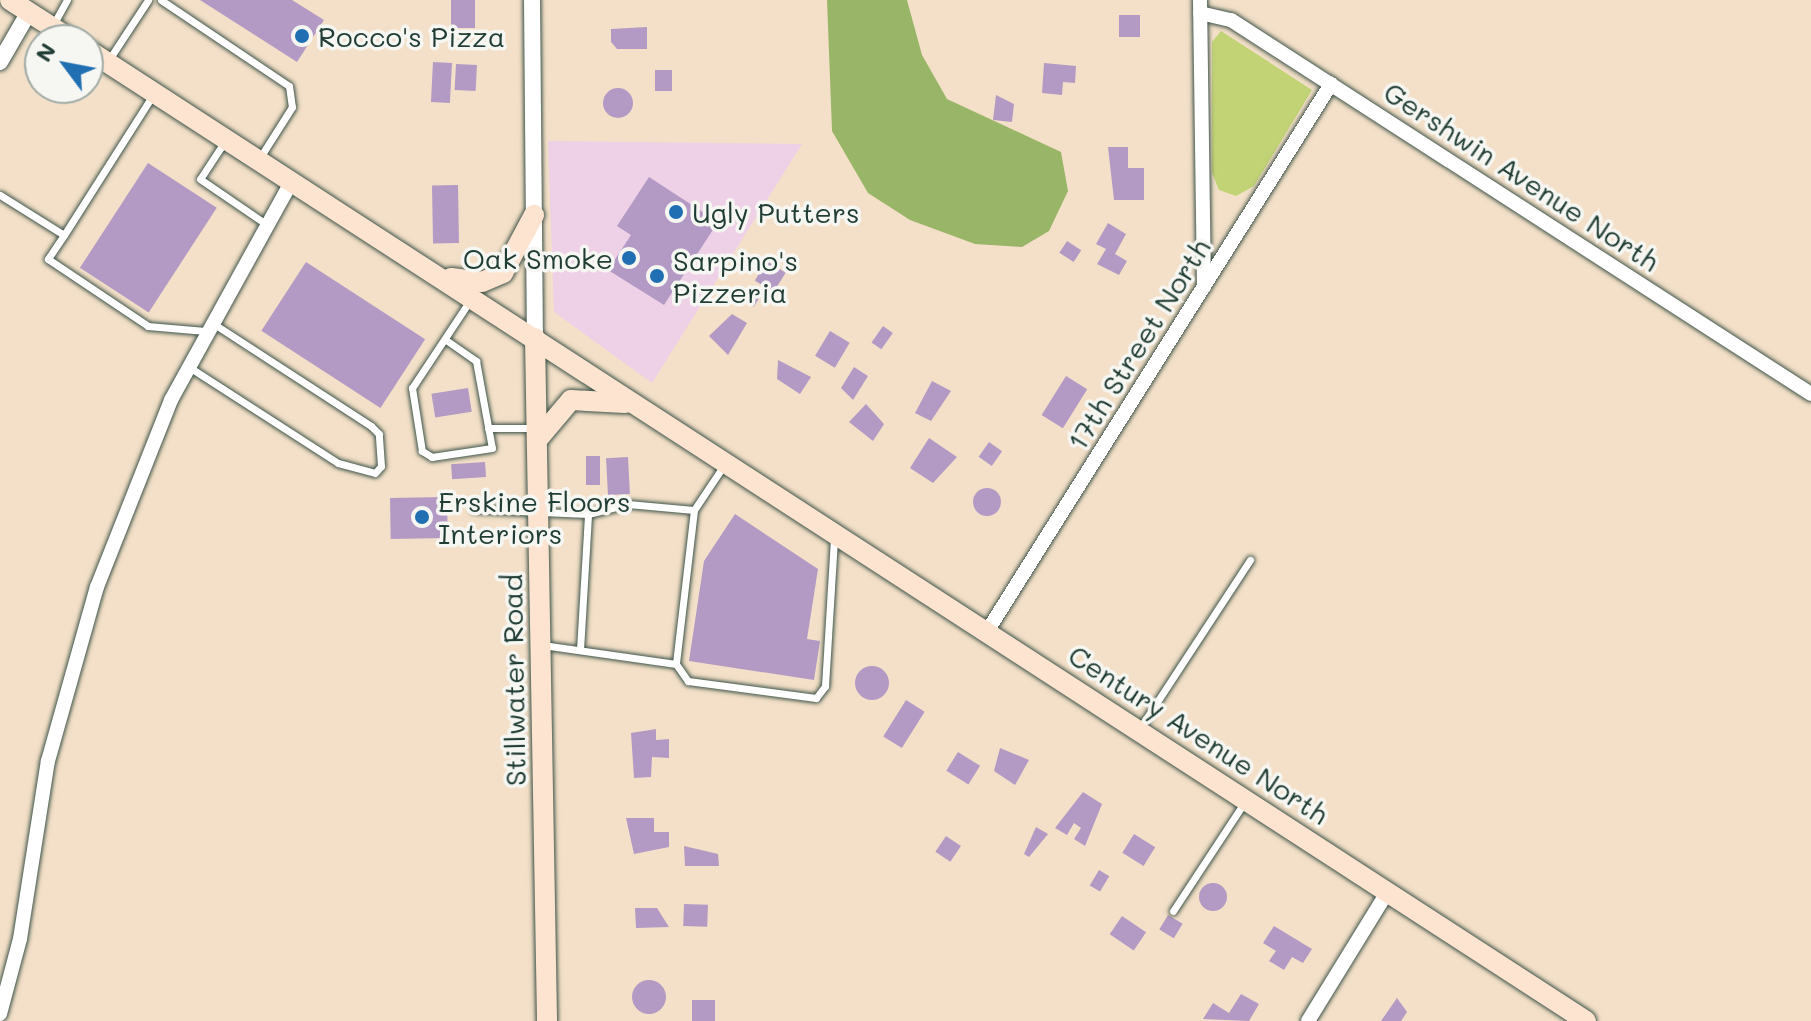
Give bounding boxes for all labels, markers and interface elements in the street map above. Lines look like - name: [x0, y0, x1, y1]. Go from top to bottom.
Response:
- place label: Rocco's Pizza: [318, 19, 505, 53]
- north arrow: [24, 24, 104, 104]
- marker: Rocco's Pizza: [293, 27, 311, 45]
- text: N: [28, 37, 62, 67]
- street label: Gershwin Avenue North: [1378, 74, 1666, 278]
- place label: Ugly Putters: [692, 195, 860, 229]
- marker: Ugly Putters: [667, 203, 685, 221]
- street label: 17th Street North: [1059, 232, 1217, 456]
- place label: Oak Smoke: [463, 241, 613, 275]
- place label: Sarpino's Pizzeria: [673, 243, 798, 309]
- marker: Oak Smoke: [620, 249, 638, 267]
- marker: Sarpino's Pizzeria: [648, 267, 666, 285]
- place label: Erskine Floors Interiors: [438, 484, 630, 550]
- marker: Erskine Floors Interiors: [413, 508, 431, 526]
- street label: Stillwater Road: [494, 574, 532, 786]
- street label: Century Avenue North: [1063, 637, 1335, 831]

